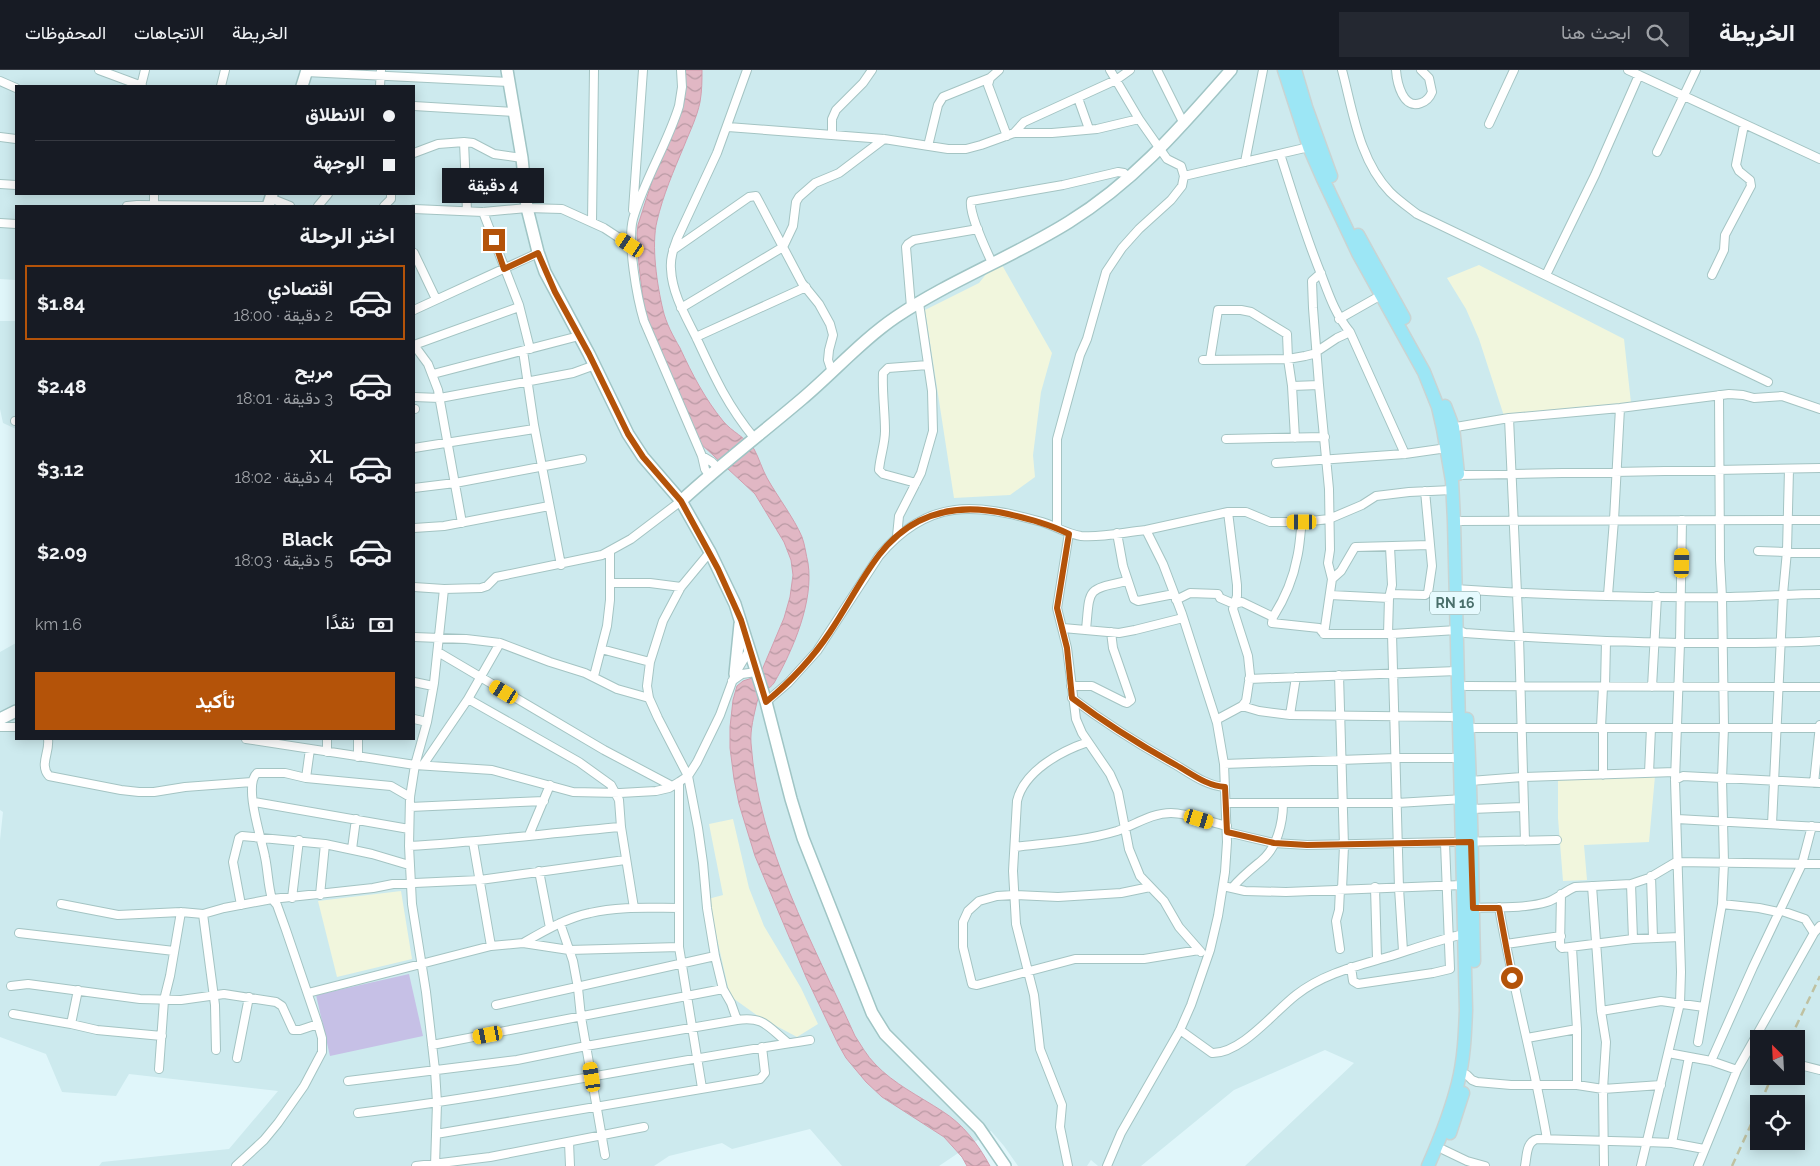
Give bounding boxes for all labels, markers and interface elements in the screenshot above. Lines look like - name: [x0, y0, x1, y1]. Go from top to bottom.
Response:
- search box: [1339, 12, 1689, 57]
- text: الخريطة: [1719, 18, 1795, 47]
- text: ابحث هنا: [1561, 21, 1631, 43]
- icon: search: [1643, 21, 1671, 49]
- text: المحفوظات: [25, 22, 106, 43]
- text: الاتجاهات: [134, 22, 204, 43]
- text: الخريطة: [232, 22, 288, 43]
- text: الانطلاق: [305, 103, 365, 125]
- text: الوجهة: [313, 151, 365, 173]
- callout: 4 دقيقة: [443, 168, 545, 202]
- text: 4 دقيقة: [468, 176, 518, 195]
- text: اختر الرحلة: [299, 222, 395, 248]
- route end: [483, 229, 505, 251]
- car: [613, 230, 646, 260]
- text: اقتصادي: [268, 277, 333, 299]
- icon: car: [348, 280, 393, 325]
- text: $1.84: [37, 292, 85, 314]
- text: 2 دقيقة · 18:00: [233, 306, 333, 325]
- text: مريح: [295, 360, 333, 382]
- icon: car: [348, 363, 393, 408]
- text: $2.48: [37, 375, 86, 397]
- text: 3 دقيقة · 18:01: [236, 389, 333, 408]
- text: XL: [310, 445, 333, 467]
- icon: car: [348, 446, 393, 491]
- text: $3.12: [37, 458, 84, 480]
- text: 4 دقيقة · 18:02: [234, 468, 333, 487]
- car: [1287, 515, 1317, 530]
- text: Black: [282, 528, 333, 550]
- icon: car: [348, 529, 393, 574]
- text: $2.09: [37, 541, 87, 563]
- car: [1674, 548, 1689, 578]
- text: 5 دقيقة · 18:03: [234, 551, 333, 570]
- road number: RN 16: [1430, 592, 1480, 614]
- text: نقدًا: [326, 611, 355, 633]
- icon: cash: [367, 611, 395, 639]
- text: 1.6 km: [35, 615, 82, 634]
- button: تأكيد: [35, 672, 395, 730]
- car: [487, 678, 520, 706]
- car: [1182, 807, 1215, 831]
- route start: [1501, 967, 1523, 989]
- car: [471, 1025, 504, 1045]
- north arrow: [1750, 1030, 1805, 1085]
- map controls: [1750, 1030, 1805, 1150]
- car: [582, 1061, 601, 1093]
- button: locate: [1750, 1095, 1805, 1150]

